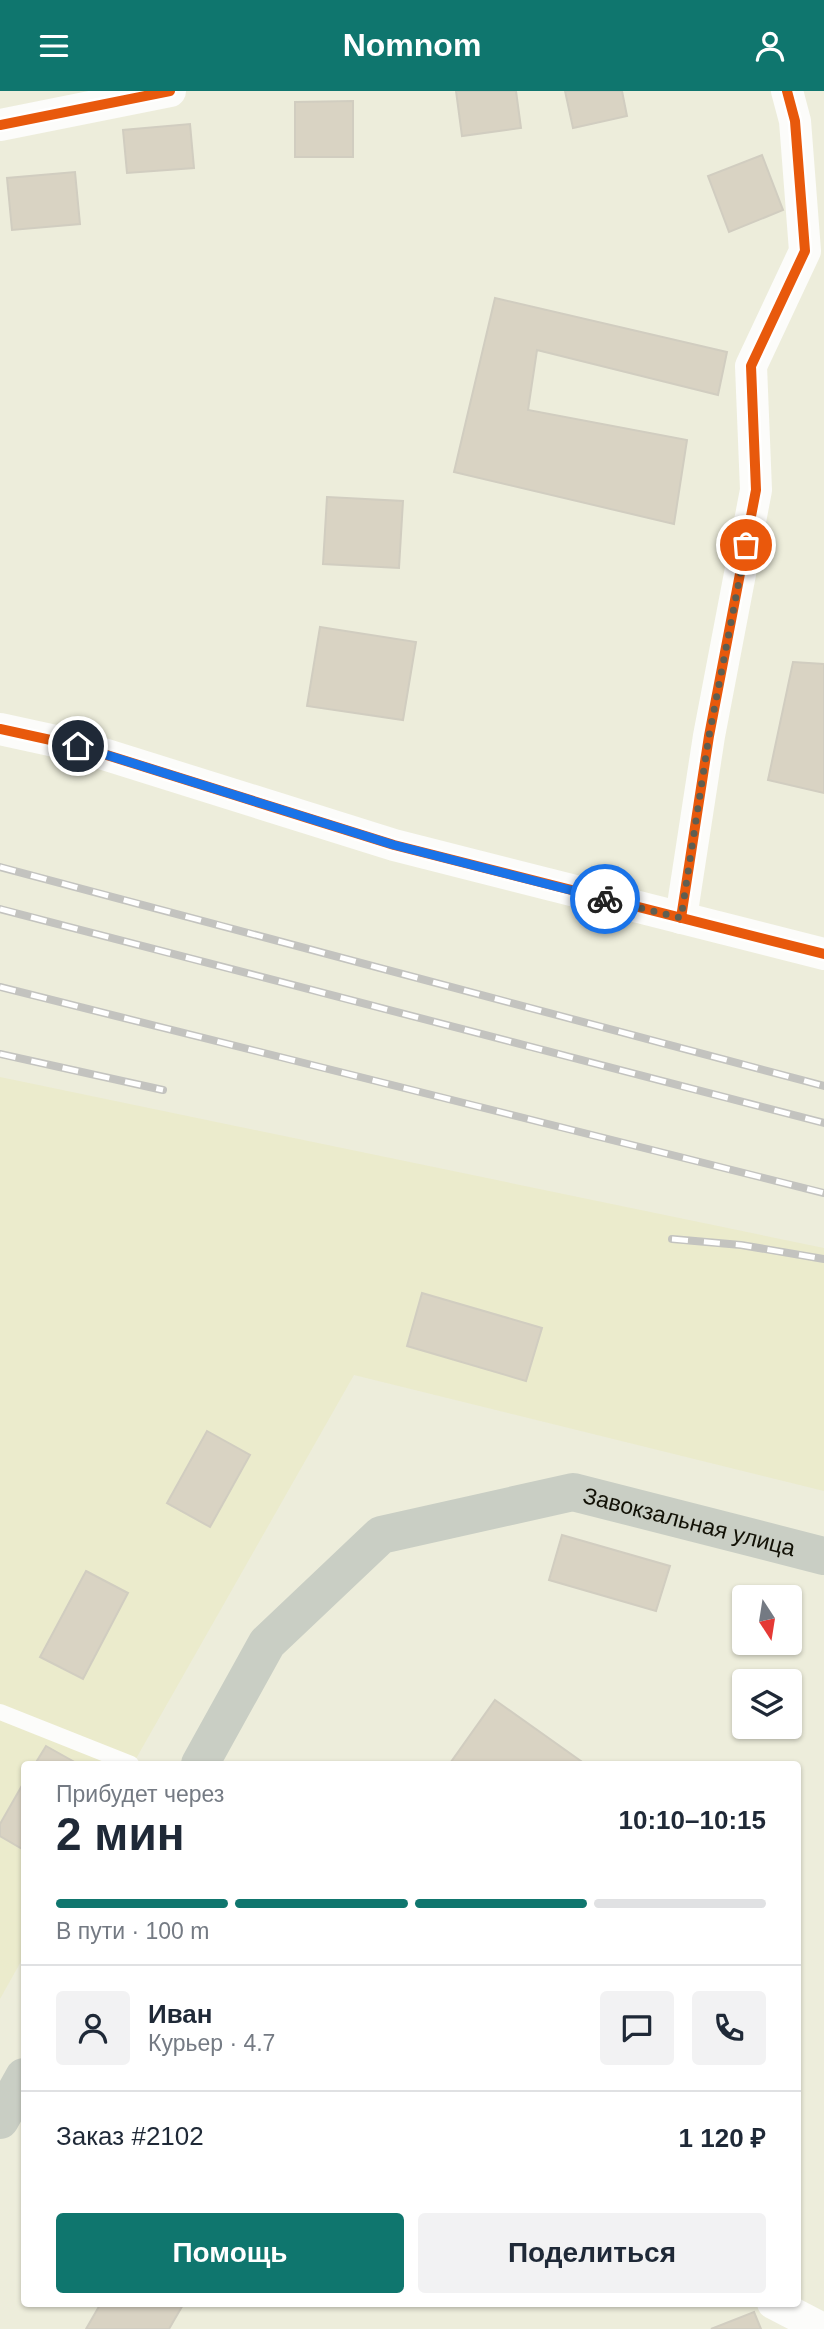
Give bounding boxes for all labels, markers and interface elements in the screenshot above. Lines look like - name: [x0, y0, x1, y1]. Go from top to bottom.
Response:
- icon: menu: [35, 27, 73, 65]
- text: Nomnom: [343, 27, 481, 63]
- icon: person: [751, 27, 789, 65]
- pin: [716, 515, 776, 575]
- icon: bag: [727, 526, 765, 564]
- pin: [48, 716, 108, 776]
- icon: home: [59, 727, 97, 765]
- courier: [570, 864, 640, 934]
- icon: bike: [586, 880, 624, 918]
- street label: Завокзальная улица: [580, 1482, 798, 1561]
- north arrow: [732, 1585, 802, 1655]
- map controls: [732, 1585, 802, 1739]
- button: layers: [732, 1669, 802, 1739]
- text: Прибудет через: [56, 1781, 224, 1807]
- text: 10:10–10:15: [619, 1805, 766, 1835]
- text: 2 мин: [56, 1808, 184, 1860]
- text: В пути · 100 m: [56, 1918, 209, 1944]
- button: person: [56, 1991, 130, 2065]
- button: chat: [600, 1991, 674, 2065]
- button: phone: [692, 1991, 766, 2065]
- text: Иван: [148, 1999, 213, 2029]
- text: Курьер · 4.7: [148, 2030, 275, 2056]
- text: Заказ #2102: [56, 2121, 204, 2151]
- text: 1 120 ₽: [679, 2123, 766, 2153]
- button: Помощь: [56, 2213, 404, 2293]
- button: Поделиться: [418, 2213, 766, 2293]

